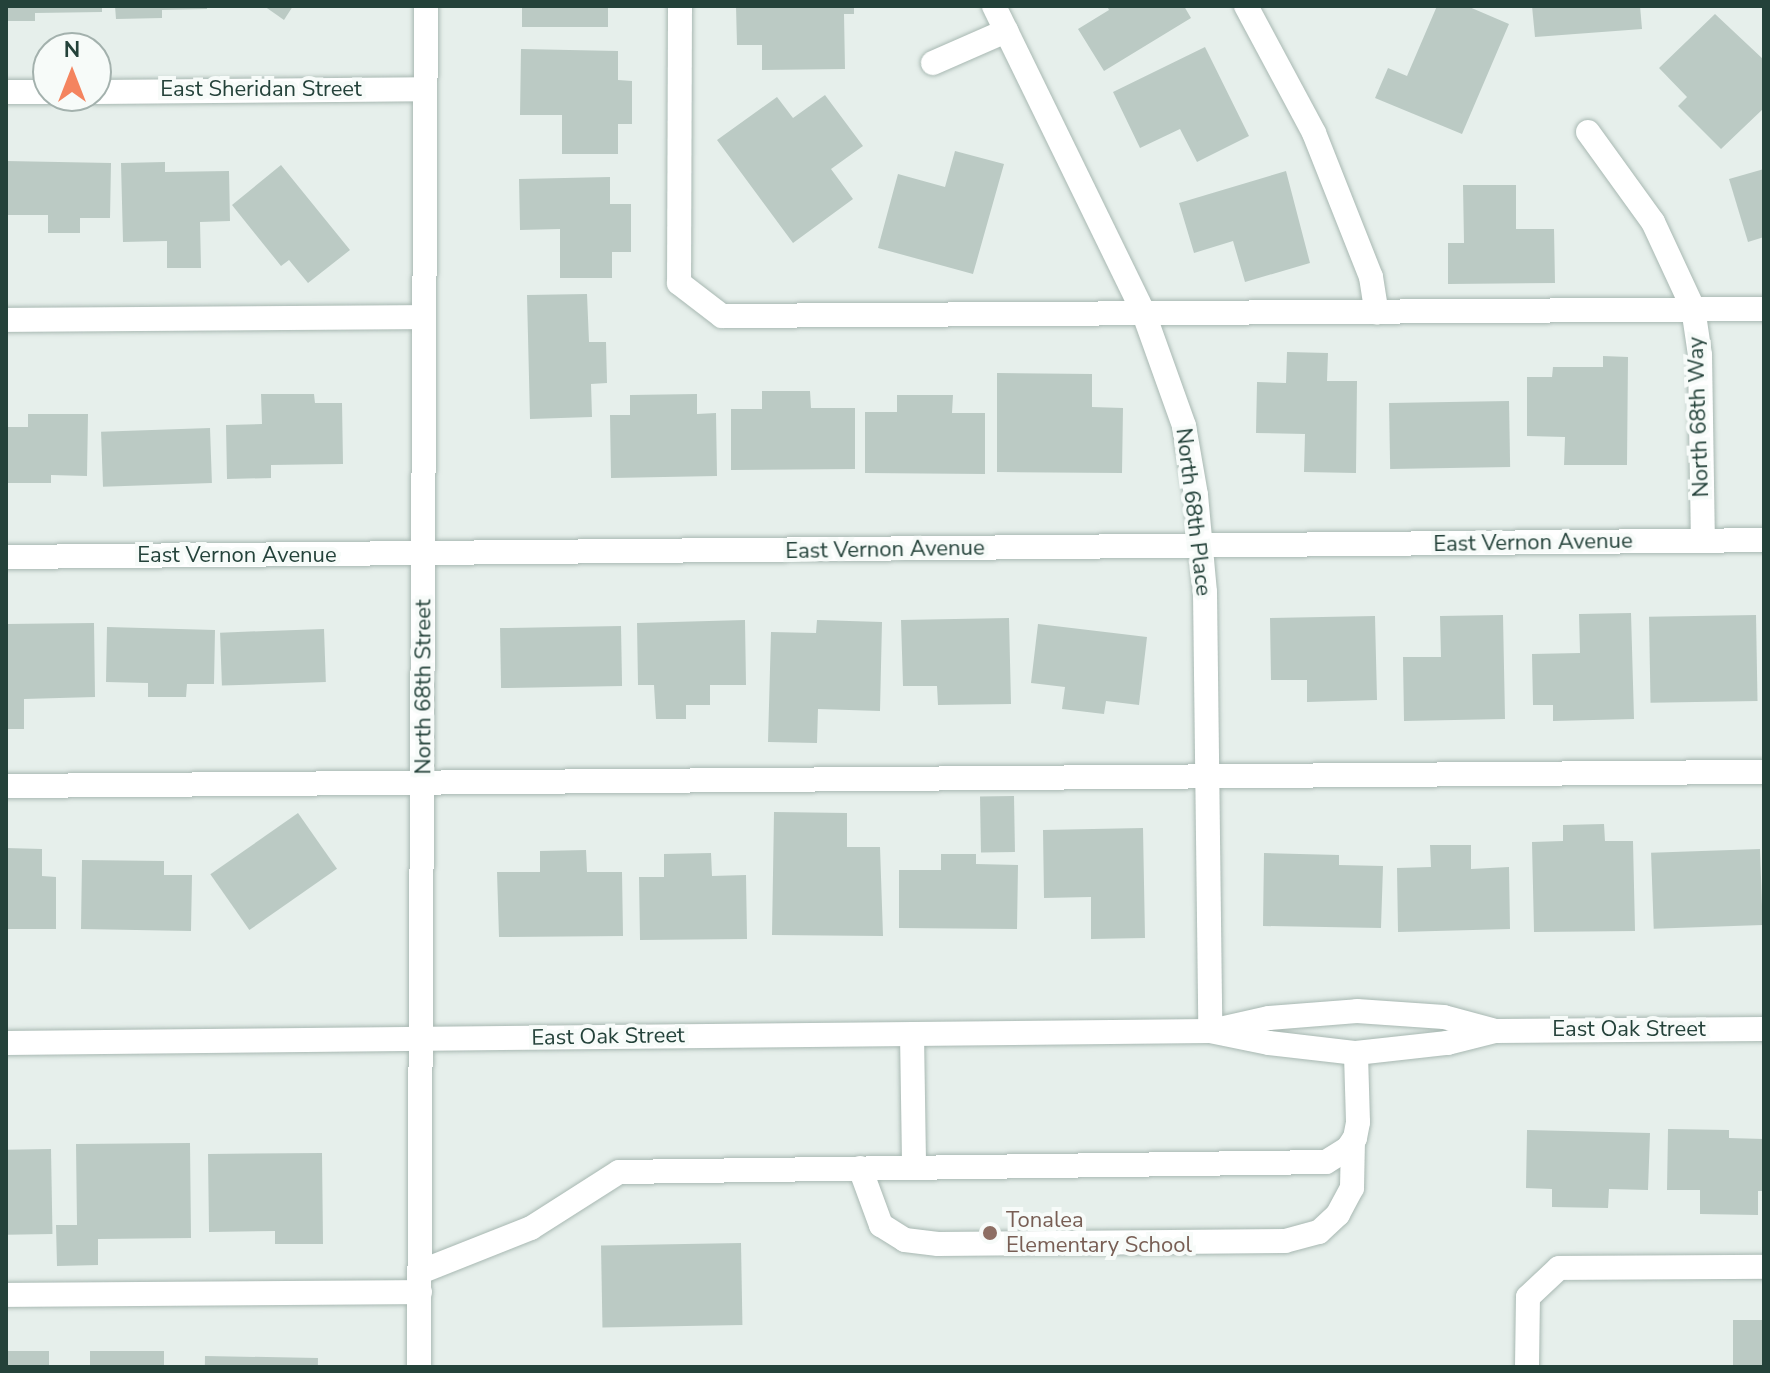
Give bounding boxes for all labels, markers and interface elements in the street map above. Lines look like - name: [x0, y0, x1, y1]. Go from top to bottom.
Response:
- north arrow: [32, 32, 112, 112]
- text: N: [64, 35, 80, 65]
- street label: East Sheridan Street: [160, 77, 362, 103]
- street label: North 68th Way: [1683, 336, 1715, 498]
- street label: North 68th Place: [1170, 427, 1216, 597]
- street label: East Vernon Avenue: [1433, 528, 1633, 558]
- street label: East Vernon Avenue: [785, 535, 985, 565]
- street label: East Vernon Avenue: [137, 543, 337, 569]
- street label: North 68th Street: [411, 599, 437, 775]
- street label: East Oak Street: [1552, 1017, 1706, 1043]
- street label: East Oak Street: [531, 1022, 685, 1052]
- place label: Tonalea Elementary School: [1006, 1207, 1192, 1258]
- marker: Tonalea Elementary School: [981, 1224, 999, 1242]

